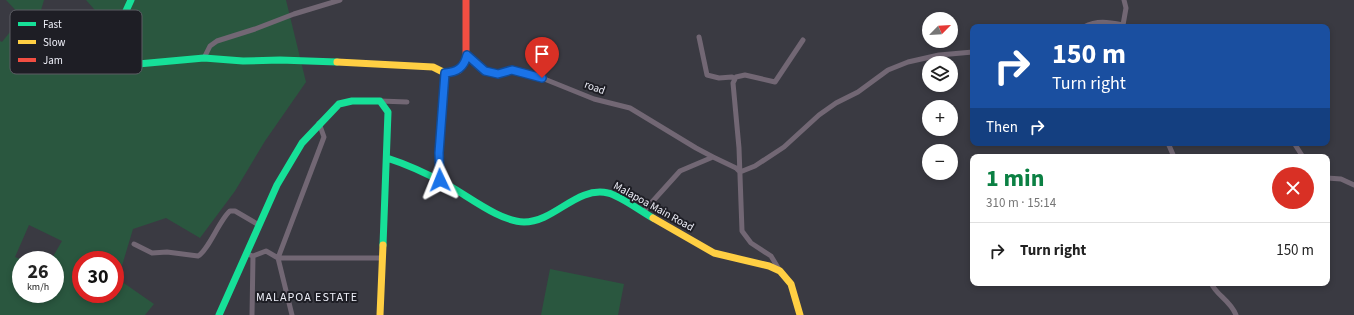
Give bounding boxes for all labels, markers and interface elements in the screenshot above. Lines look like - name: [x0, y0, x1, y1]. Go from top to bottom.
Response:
- legend: [10, 10, 142, 74]
- north arrow: [922, 12, 958, 48]
- map controls: [922, 12, 958, 180]
- text: Fast: [43, 17, 62, 32]
- text: 150 m: [1052, 34, 1126, 74]
- text: Slow: [43, 35, 66, 50]
- pin: [525, 37, 559, 78]
- icon: right: [986, 40, 1038, 92]
- icon: arrive: [531, 43, 553, 65]
- text: Jam: [43, 53, 63, 68]
- button: layers: [922, 56, 958, 92]
- text: Turn right: [1052, 71, 1126, 96]
- street label: road: [582, 77, 607, 98]
- button: +: [922, 100, 958, 136]
- icon: right: [1026, 116, 1048, 138]
- text: Then: [986, 117, 1018, 138]
- button: −: [922, 144, 958, 180]
- position arrow: [419, 159, 461, 201]
- text: 1 min: [986, 161, 1044, 196]
- button: close: [1272, 167, 1314, 209]
- street label: Malapoa Main Road: [611, 178, 697, 235]
- text: 310 m · 15:14: [986, 194, 1056, 212]
- icon: right: [986, 240, 1008, 262]
- text: Turn right: [1020, 240, 1086, 261]
- text: 150 m: [1276, 240, 1314, 261]
- speed limit sign: 30: [72, 251, 124, 303]
- text: 26: [27, 258, 49, 286]
- text: km/h: [27, 280, 49, 294]
- district label: MALAPOA ESTATE: [256, 289, 358, 306]

